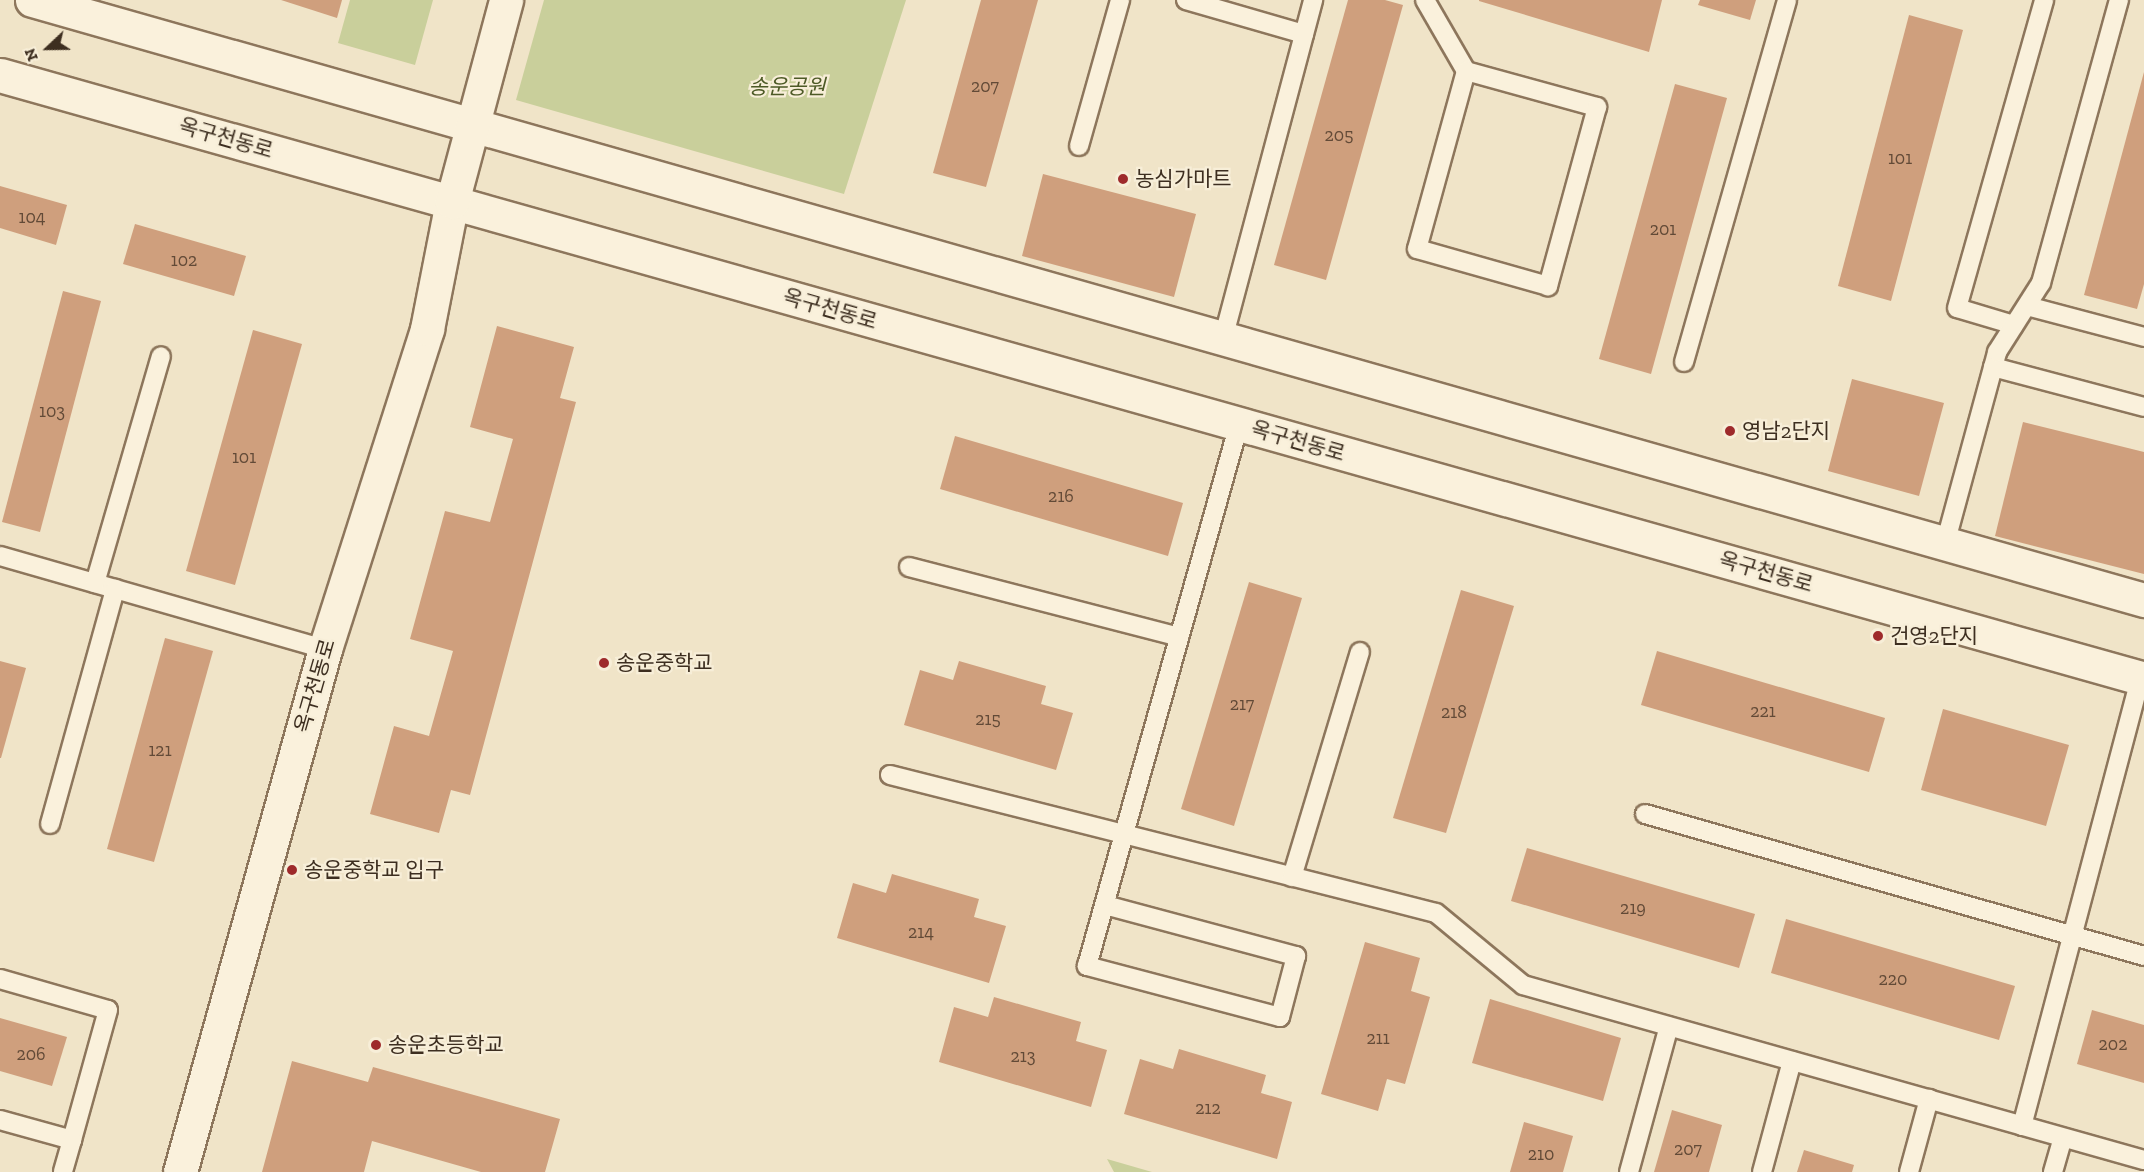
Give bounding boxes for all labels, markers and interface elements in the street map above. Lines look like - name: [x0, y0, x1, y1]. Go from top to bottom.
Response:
- north arrow: [18, 18, 78, 78]
- text: N: [20, 46, 42, 64]
- park label: 송운공원: [748, 74, 826, 100]
- house number: 207: [971, 75, 999, 97]
- street label: 옥구천동로: [176, 113, 276, 163]
- house number: 205: [1325, 124, 1353, 146]
- house number: 101: [1888, 147, 1912, 169]
- place label: 농심가마트: [1135, 166, 1232, 192]
- marker: 농심가마트: [1116, 172, 1130, 186]
- house number: 104: [19, 206, 45, 228]
- house number: 201: [1650, 218, 1676, 240]
- house number: 102: [171, 249, 197, 271]
- street label: 옥구천동로: [780, 284, 880, 334]
- house number: 103: [39, 400, 65, 422]
- street label: 옥구천동로: [1248, 416, 1348, 466]
- place label: 영남2단지: [1742, 418, 1830, 444]
- marker: 영남2단지: [1723, 424, 1737, 438]
- house number: 101: [232, 446, 256, 468]
- house number: 216: [1048, 485, 1074, 507]
- street label: 옥구천동로: [1716, 547, 1816, 597]
- place label: 건영2단지: [1890, 623, 1978, 649]
- marker: 건영2단지: [1871, 629, 1885, 643]
- street label: 옥구천동로: [290, 636, 340, 736]
- place label: 송운중학교: [616, 650, 713, 676]
- marker: 송운중학교: [597, 656, 611, 670]
- house number: 217: [1230, 693, 1254, 715]
- house number: 221: [1750, 700, 1776, 722]
- house number: 218: [1441, 701, 1467, 723]
- house number: 215: [975, 708, 1001, 730]
- house number: 121: [148, 739, 172, 761]
- place label: 송운중학교 입구: [304, 857, 444, 883]
- marker: 송운중학교 입구: [285, 863, 299, 877]
- house number: 219: [1620, 897, 1646, 919]
- house number: 214: [908, 921, 934, 943]
- house number: 220: [1879, 968, 1907, 990]
- house number: 211: [1366, 1027, 1390, 1049]
- place label: 송운초등학교: [388, 1032, 504, 1058]
- house number: 202: [2099, 1033, 2127, 1055]
- marker: 송운초등학교: [369, 1038, 383, 1052]
- house number: 206: [16, 1043, 46, 1065]
- house number: 213: [1010, 1045, 1036, 1067]
- house number: 212: [1195, 1097, 1221, 1119]
- house number: 207: [1674, 1138, 1702, 1160]
- house number: 210: [1528, 1143, 1554, 1165]

